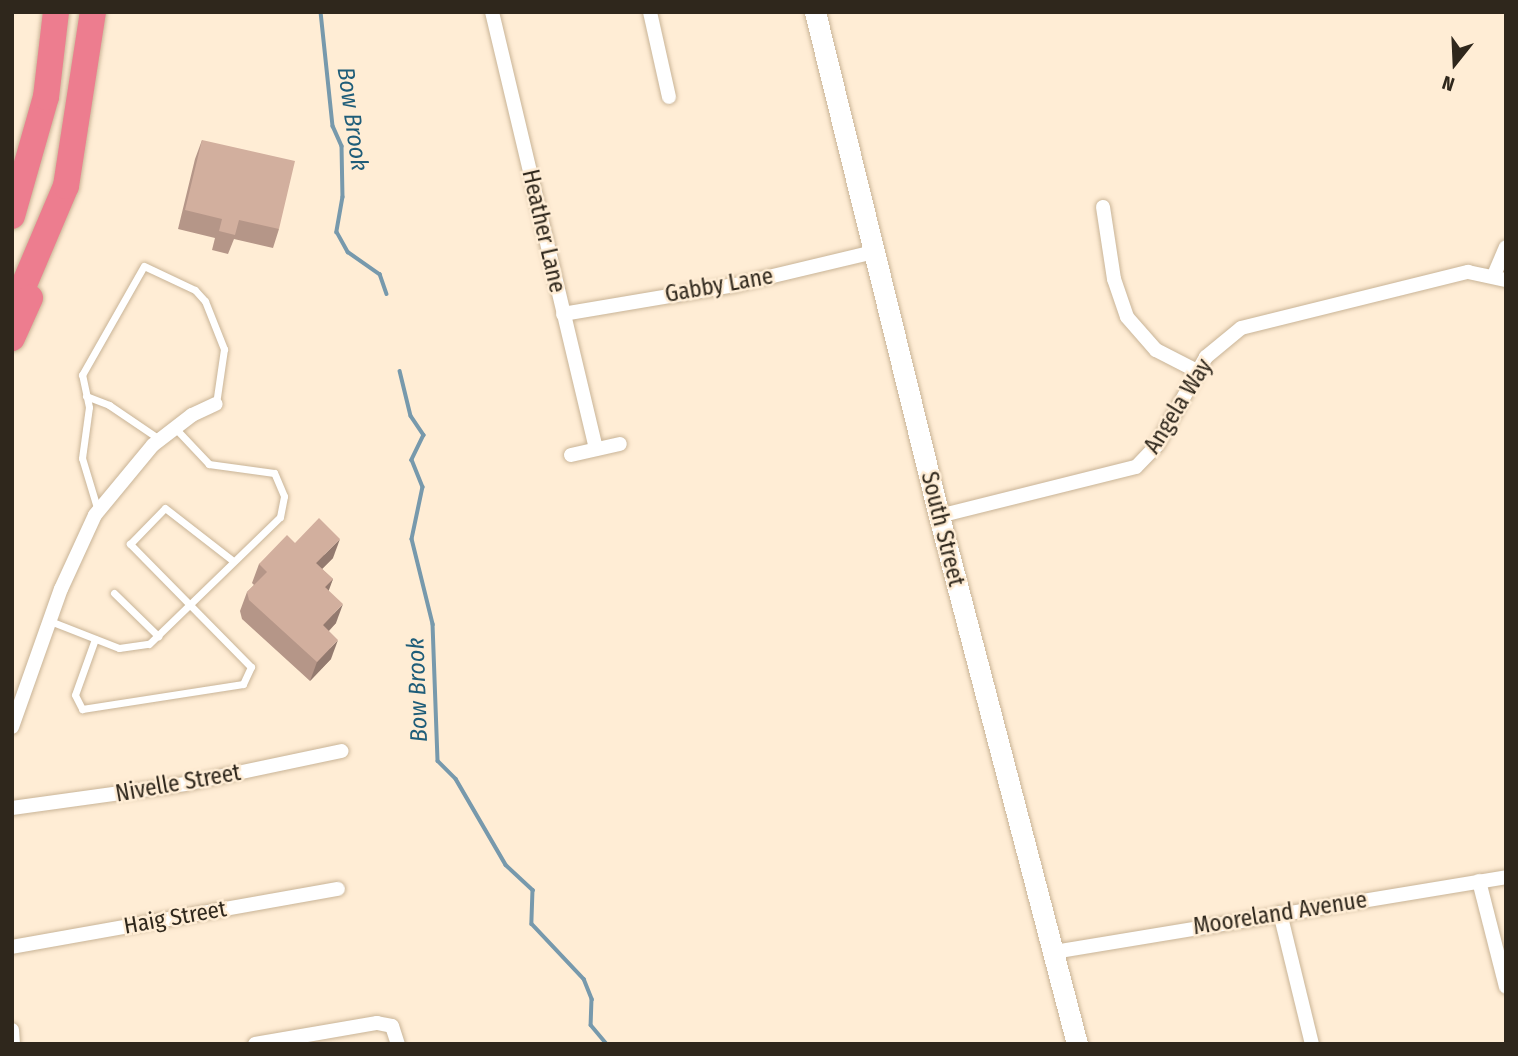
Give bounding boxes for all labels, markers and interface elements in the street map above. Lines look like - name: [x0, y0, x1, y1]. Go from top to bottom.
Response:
- north arrow: [1420, 28, 1490, 98]
- water label: Bow Brook: [330, 65, 374, 173]
- text: N: [1439, 71, 1457, 96]
- street label: Heather Lane: [516, 167, 572, 295]
- street label: Gabby Lane: [663, 262, 775, 308]
- street label: Angela Way: [1138, 354, 1218, 458]
- street label: South Street: [915, 469, 971, 589]
- water label: Bow Brook: [402, 637, 434, 743]
- street label: Nivelle Street: [113, 758, 243, 808]
- street label: Mooreland Avenue: [1191, 886, 1369, 940]
- street label: Haig Street: [122, 894, 228, 940]

